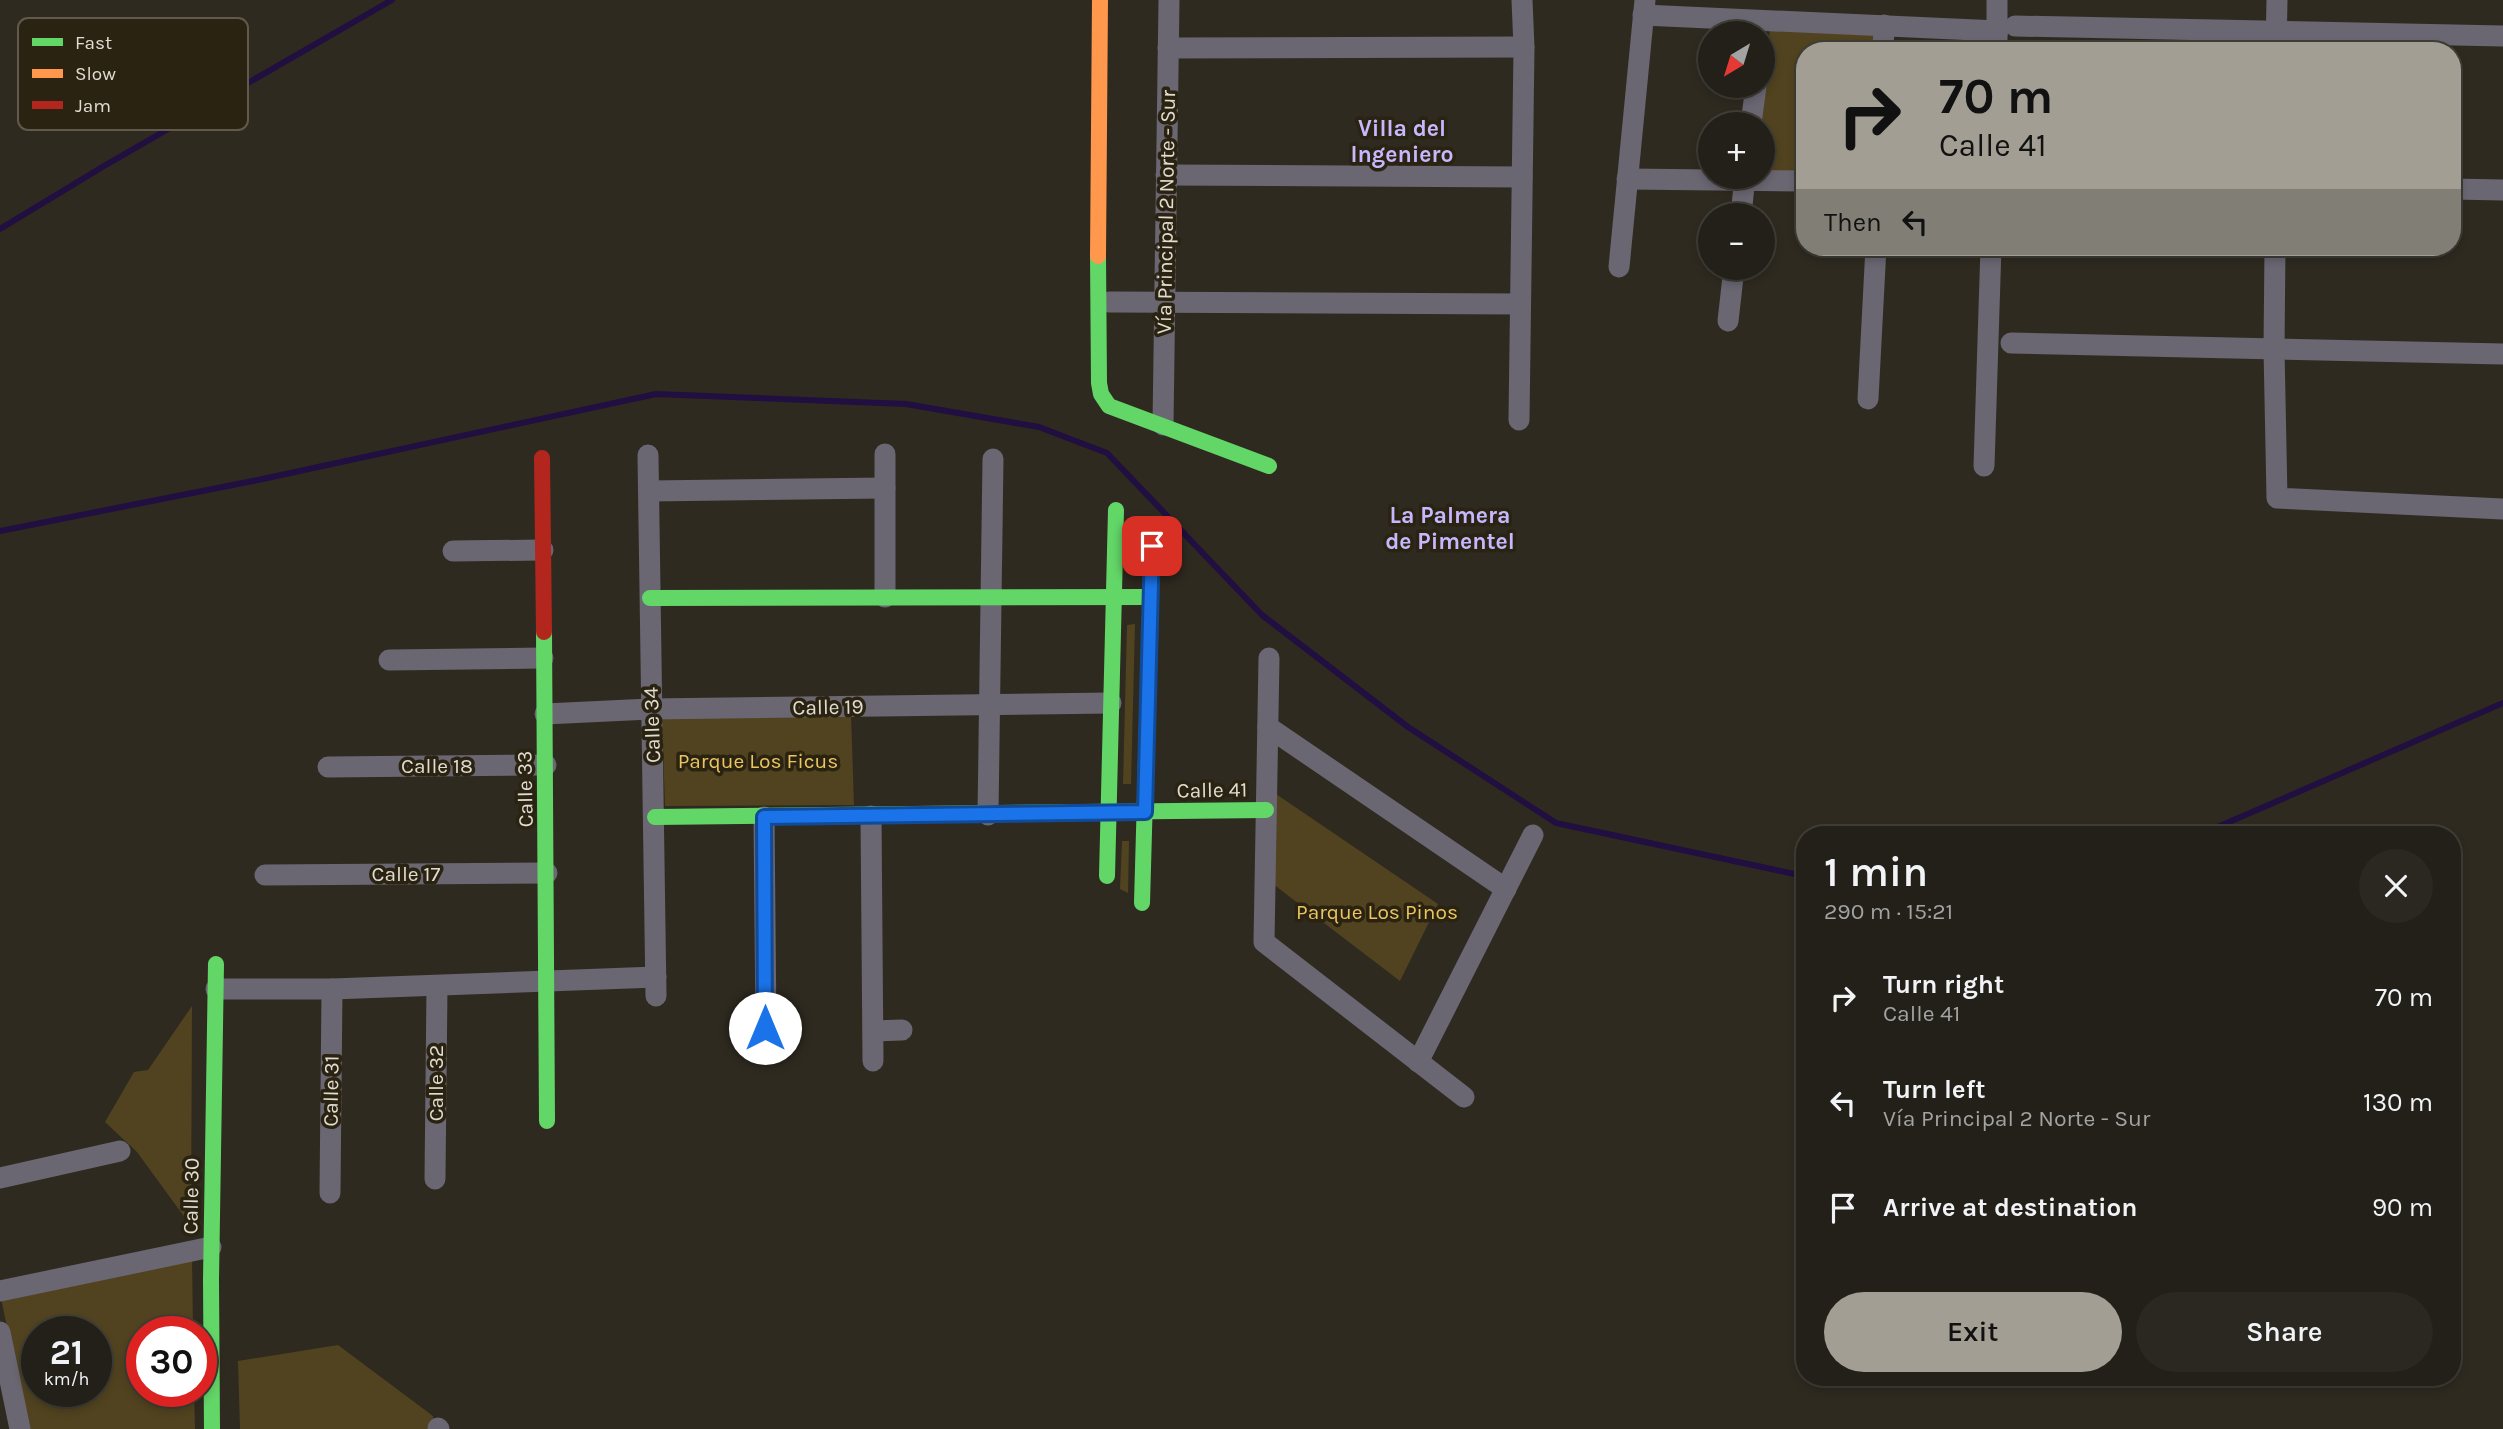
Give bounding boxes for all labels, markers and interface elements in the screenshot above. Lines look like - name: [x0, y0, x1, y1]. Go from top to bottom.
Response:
- legend: [18, 18, 248, 130]
- north arrow: [1698, 21, 1774, 98]
- map controls: [1698, 21, 1775, 280]
- text: Fast: [75, 32, 112, 54]
- text: Slow: [75, 63, 116, 85]
- text: 70 m: [1939, 68, 2053, 125]
- icon: right: [1824, 70, 1915, 161]
- street label: Vía Principal 2 Norte - Sur: [1152, 89, 1180, 334]
- text: Jam: [75, 95, 111, 117]
- button: +: [1698, 112, 1775, 189]
- district label: Villa del Ingeniero: [1350, 115, 1454, 168]
- text: Calle 41: [1939, 127, 2047, 164]
- button: −: [1698, 203, 1775, 280]
- icon: left: [1896, 203, 1934, 241]
- text: Then: [1824, 207, 1882, 238]
- district label: La Palmera de Pimentel: [1385, 502, 1515, 555]
- pin: [1122, 516, 1182, 576]
- icon: arrive: [1133, 527, 1171, 565]
- street label: Calle 34: [639, 686, 665, 763]
- street label: Calle 19: [792, 694, 864, 720]
- park label: Parque Los Ficus: [678, 749, 838, 773]
- street label: Calle 33: [512, 750, 538, 828]
- street label: Calle 18: [401, 754, 473, 778]
- street label: Calle 41: [1176, 777, 1248, 803]
- text: 1 min: [1824, 847, 1928, 897]
- button: close: [2359, 849, 2433, 923]
- street label: Calle 17: [372, 862, 441, 886]
- text: 290 m · 15:21: [1824, 898, 1953, 925]
- park label: Parque Los Pinos: [1296, 900, 1458, 924]
- text: Turn right: [1883, 969, 2004, 1000]
- icon: right: [1824, 979, 1862, 1017]
- text: 70 m: [2375, 982, 2433, 1013]
- position arrow: [728, 991, 802, 1065]
- text: Calle 41: [1883, 1000, 1960, 1027]
- street label: Calle 32: [424, 1045, 448, 1121]
- street label: Calle 31: [318, 1055, 344, 1127]
- text: Turn left: [1883, 1074, 1985, 1105]
- icon: left: [1824, 1084, 1862, 1122]
- text: 130 m: [2363, 1087, 2433, 1118]
- text: Vía Principal 2 Norte - Sur: [1883, 1105, 2150, 1132]
- street label: Calle 30: [178, 1157, 204, 1235]
- icon: arrive: [1824, 1189, 1862, 1227]
- text: Arrive at destination: [1883, 1192, 2137, 1223]
- text: 90 m: [2372, 1192, 2433, 1223]
- button: Exit: [1824, 1292, 2122, 1372]
- button: Share: [2136, 1292, 2433, 1372]
- speed limit sign: 30: [126, 1316, 217, 1407]
- text: 21: [50, 1332, 83, 1373]
- text: km/h: [44, 1368, 89, 1390]

